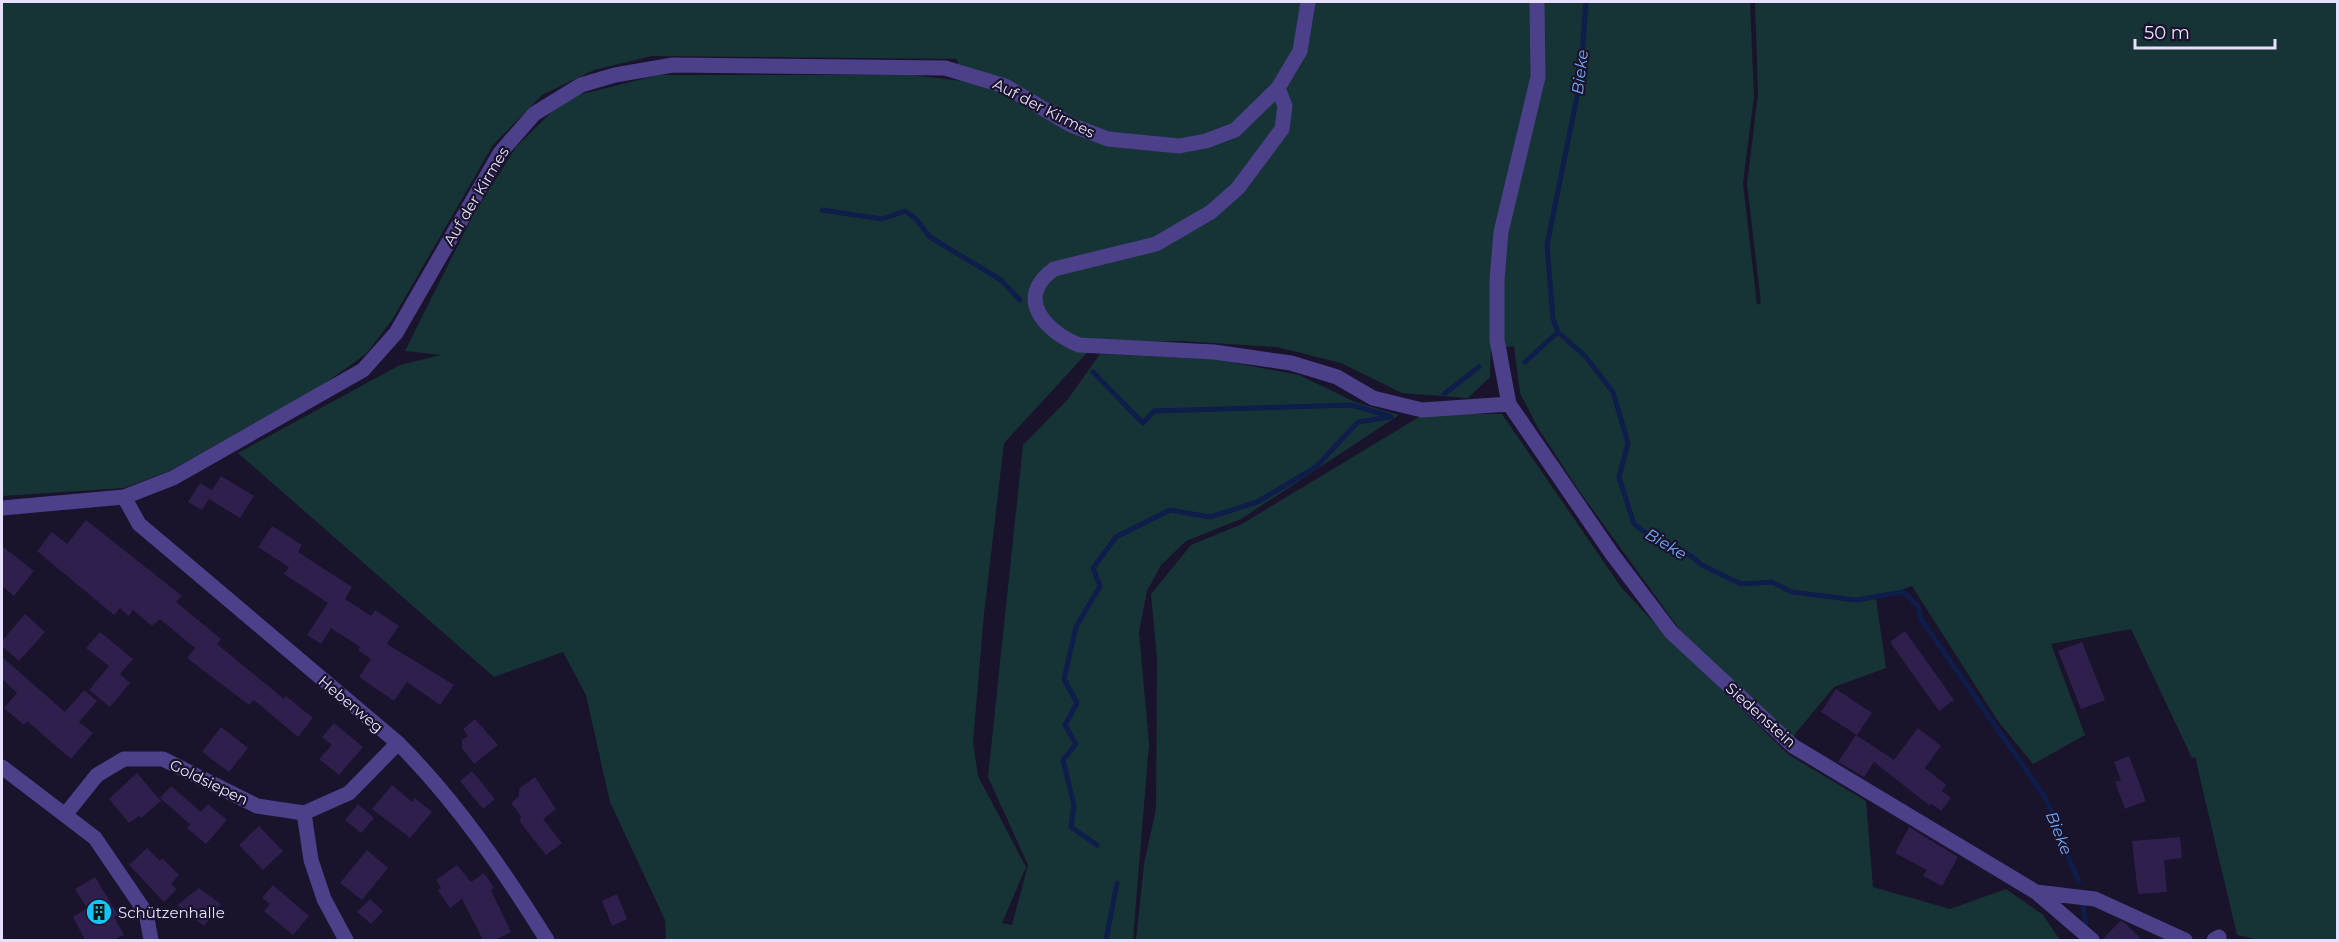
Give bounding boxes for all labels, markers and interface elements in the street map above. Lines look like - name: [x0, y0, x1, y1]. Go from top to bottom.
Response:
- scale bar: [2135, 12, 2274, 50]
- text: 50 m: [2144, 22, 2190, 44]
- water label: Bieke: [1568, 49, 1592, 95]
- street label: Auf der Kirmes: [990, 74, 1098, 142]
- street label: Auf der Kirmes: [439, 143, 513, 249]
- water label: Bieke: [1642, 524, 1690, 564]
- street label: Heberweg: [315, 671, 387, 737]
- street label: Siedenstein: [1722, 678, 1800, 752]
- street label: Goldsiepen: [167, 755, 251, 809]
- water label: Bieke: [2042, 809, 2076, 857]
- building icon: Schützenhalle: [84, 897, 114, 927]
- place label: Schützenhalle: [118, 903, 225, 922]

